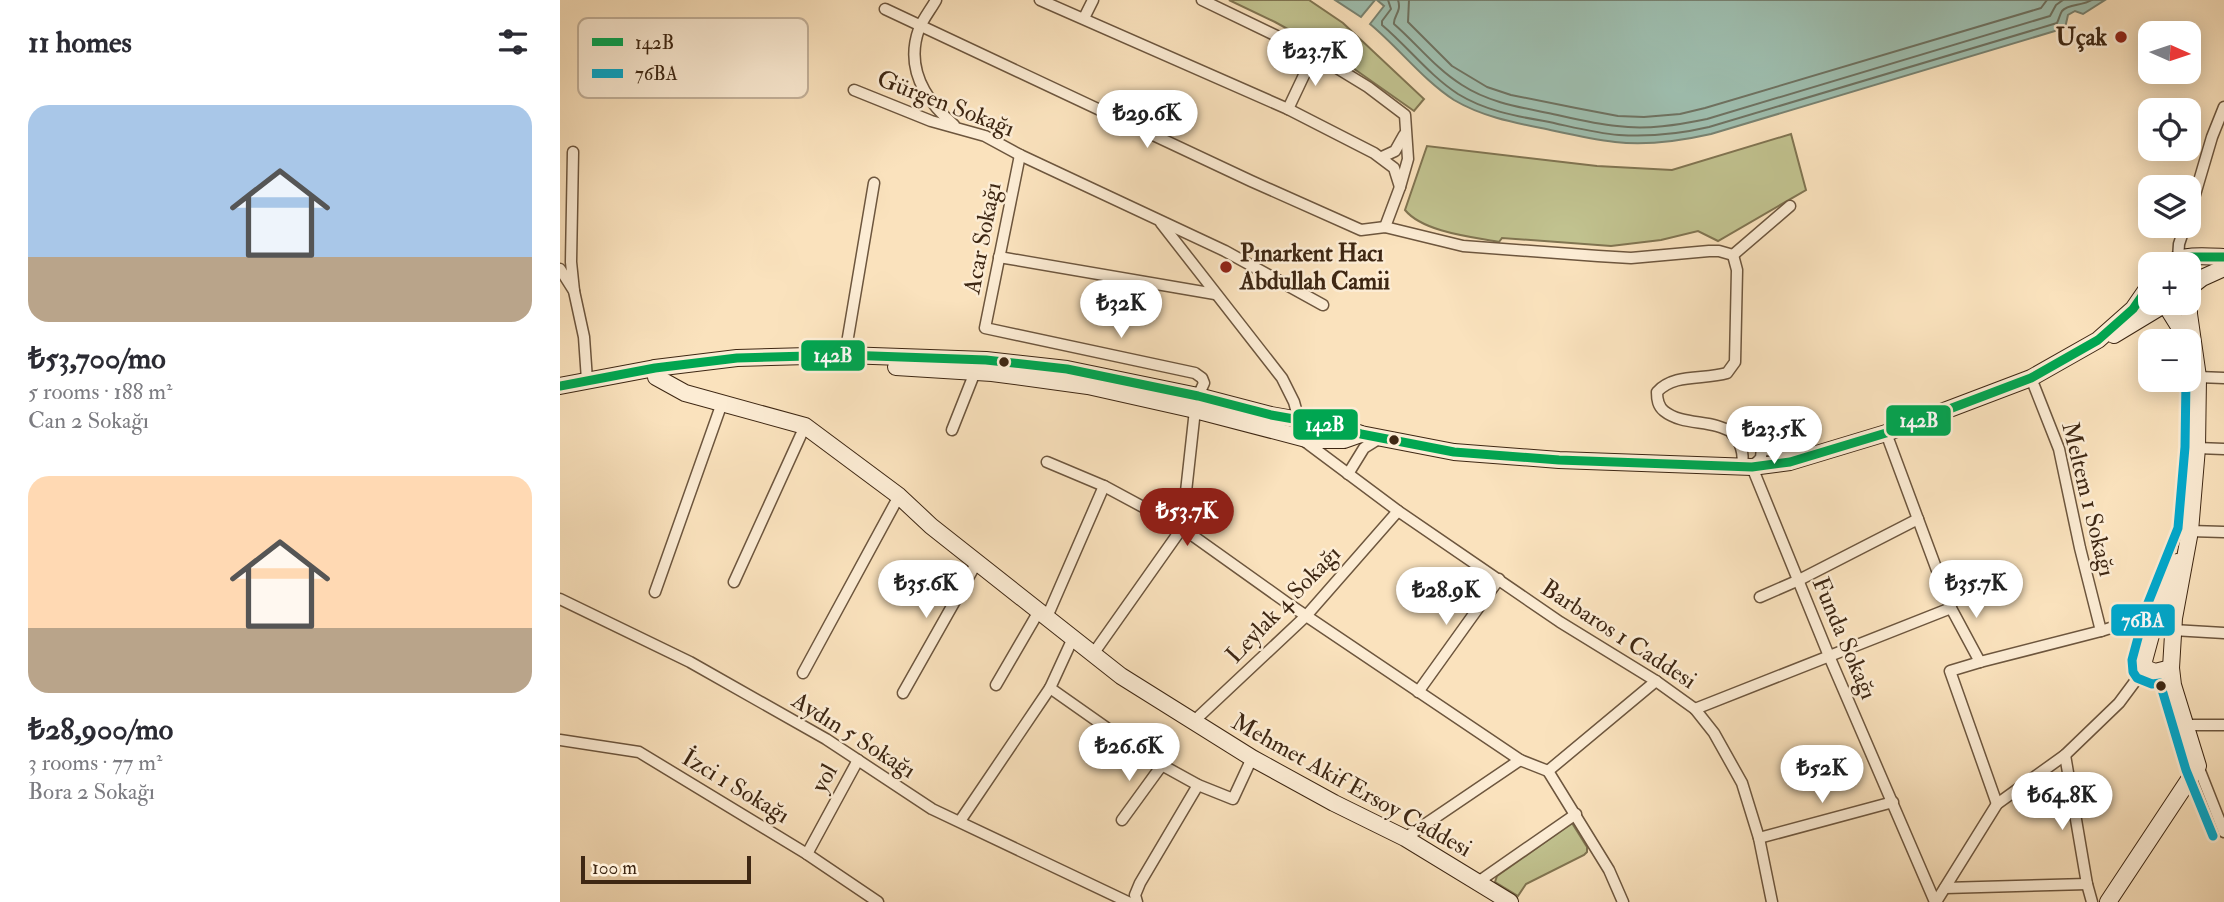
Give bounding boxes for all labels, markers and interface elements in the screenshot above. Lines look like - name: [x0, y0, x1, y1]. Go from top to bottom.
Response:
- legend: [578, 18, 808, 98]
- north arrow: [2138, 21, 2202, 84]
- map controls: [2138, 21, 2201, 392]
- place label: Uçak: [2056, 22, 2108, 53]
- icon: filters: [494, 23, 532, 61]
- text: 11 homes: [28, 24, 132, 61]
- pin: ₺23.7K: [1258, 28, 1372, 88]
- marker: Uçak: [2113, 29, 2129, 45]
- text: 142B: [635, 31, 674, 55]
- text: ₺23.7K: [1283, 36, 1347, 65]
- text: 76BA: [635, 62, 678, 86]
- street label: Gürgen Sokağı: [873, 63, 1019, 144]
- pin: ₺29.6K: [1090, 90, 1204, 150]
- text: ₺29.6K: [1113, 98, 1181, 127]
- button: locate: [2138, 98, 2201, 161]
- icon: home: [217, 150, 343, 276]
- button: layers: [2138, 175, 2201, 238]
- street label: Acar Sokağı: [956, 180, 1008, 297]
- place label: Pınarkent Hacı Abdullah Camii: [1239, 238, 1390, 297]
- button: +: [2138, 252, 2201, 315]
- marker: Pınarkent Hacı Abdullah Camii: [1218, 259, 1234, 275]
- pin: ₺32K: [1080, 280, 1162, 340]
- text: ₺32K: [1096, 288, 1146, 317]
- button: −: [2138, 329, 2201, 392]
- line badge: 142B: [800, 339, 866, 372]
- text: ₺53,700/mo: [28, 340, 166, 377]
- text: 142B: [813, 344, 853, 368]
- unlabelled marker: [997, 355, 1011, 369]
- text: 5 rooms · 188 m²: [28, 377, 172, 406]
- line badge: 142B: [1885, 404, 1952, 437]
- text: Can 2 Sokağı: [28, 406, 149, 435]
- pin: ₺23.5K: [1717, 406, 1831, 466]
- line badge: 142B: [1292, 408, 1359, 441]
- text: 142B: [1899, 409, 1939, 433]
- text: 142B: [1305, 413, 1345, 437]
- text: ₺23.5K: [1742, 414, 1806, 443]
- street label: Meltem 1 Sokağı: [2054, 419, 2123, 580]
- unlabelled marker: [1387, 433, 1401, 447]
- pin: ₺53.7K: [1130, 489, 1244, 548]
- text: ₺53.7K: [1156, 496, 1218, 525]
- icon: home: [217, 521, 343, 647]
- street label: Leylak 4 Sokağı: [1219, 539, 1347, 670]
- pin: ₺35.6K: [869, 560, 983, 620]
- pin: ₺35.7K: [1919, 560, 2033, 620]
- text: ₺35.6K: [894, 568, 958, 597]
- pin: ₺28.9K: [1389, 568, 1503, 627]
- text: ₺35.7K: [1945, 568, 2007, 597]
- street label: Funda Sokağı: [1805, 572, 1884, 704]
- street label: Barbaros 1 Caddesi: [1535, 573, 1702, 696]
- text: ₺28.9K: [1412, 575, 1480, 604]
- line badge: 76BA: [2110, 603, 2176, 637]
- text: 76BA: [2122, 609, 2165, 633]
- unlabelled marker: [2154, 679, 2168, 693]
- street label: Aydın 5 Sokağı: [785, 685, 921, 786]
- street label: Mehmet Akif Ersoy Caddesi: [1226, 706, 1477, 864]
- text: ₺28,900/mo: [28, 711, 173, 748]
- pin: ₺26.6K: [1072, 724, 1186, 783]
- text: ₺26.6K: [1095, 731, 1163, 760]
- street label: İzci 1 Sokağı: [676, 741, 796, 831]
- pin: ₺52K: [1781, 746, 1863, 805]
- text: 3 rooms · 77 m²: [28, 748, 163, 777]
- text: ₺52K: [1797, 753, 1847, 782]
- street label: yol: [804, 758, 845, 798]
- pin: ₺64.8K: [2005, 772, 2119, 832]
- text: Bora 2 Sokağı: [28, 777, 155, 806]
- text: ₺64.8K: [2028, 780, 2096, 809]
- scale bar: [581, 853, 751, 885]
- text: 100 m: [592, 856, 637, 880]

